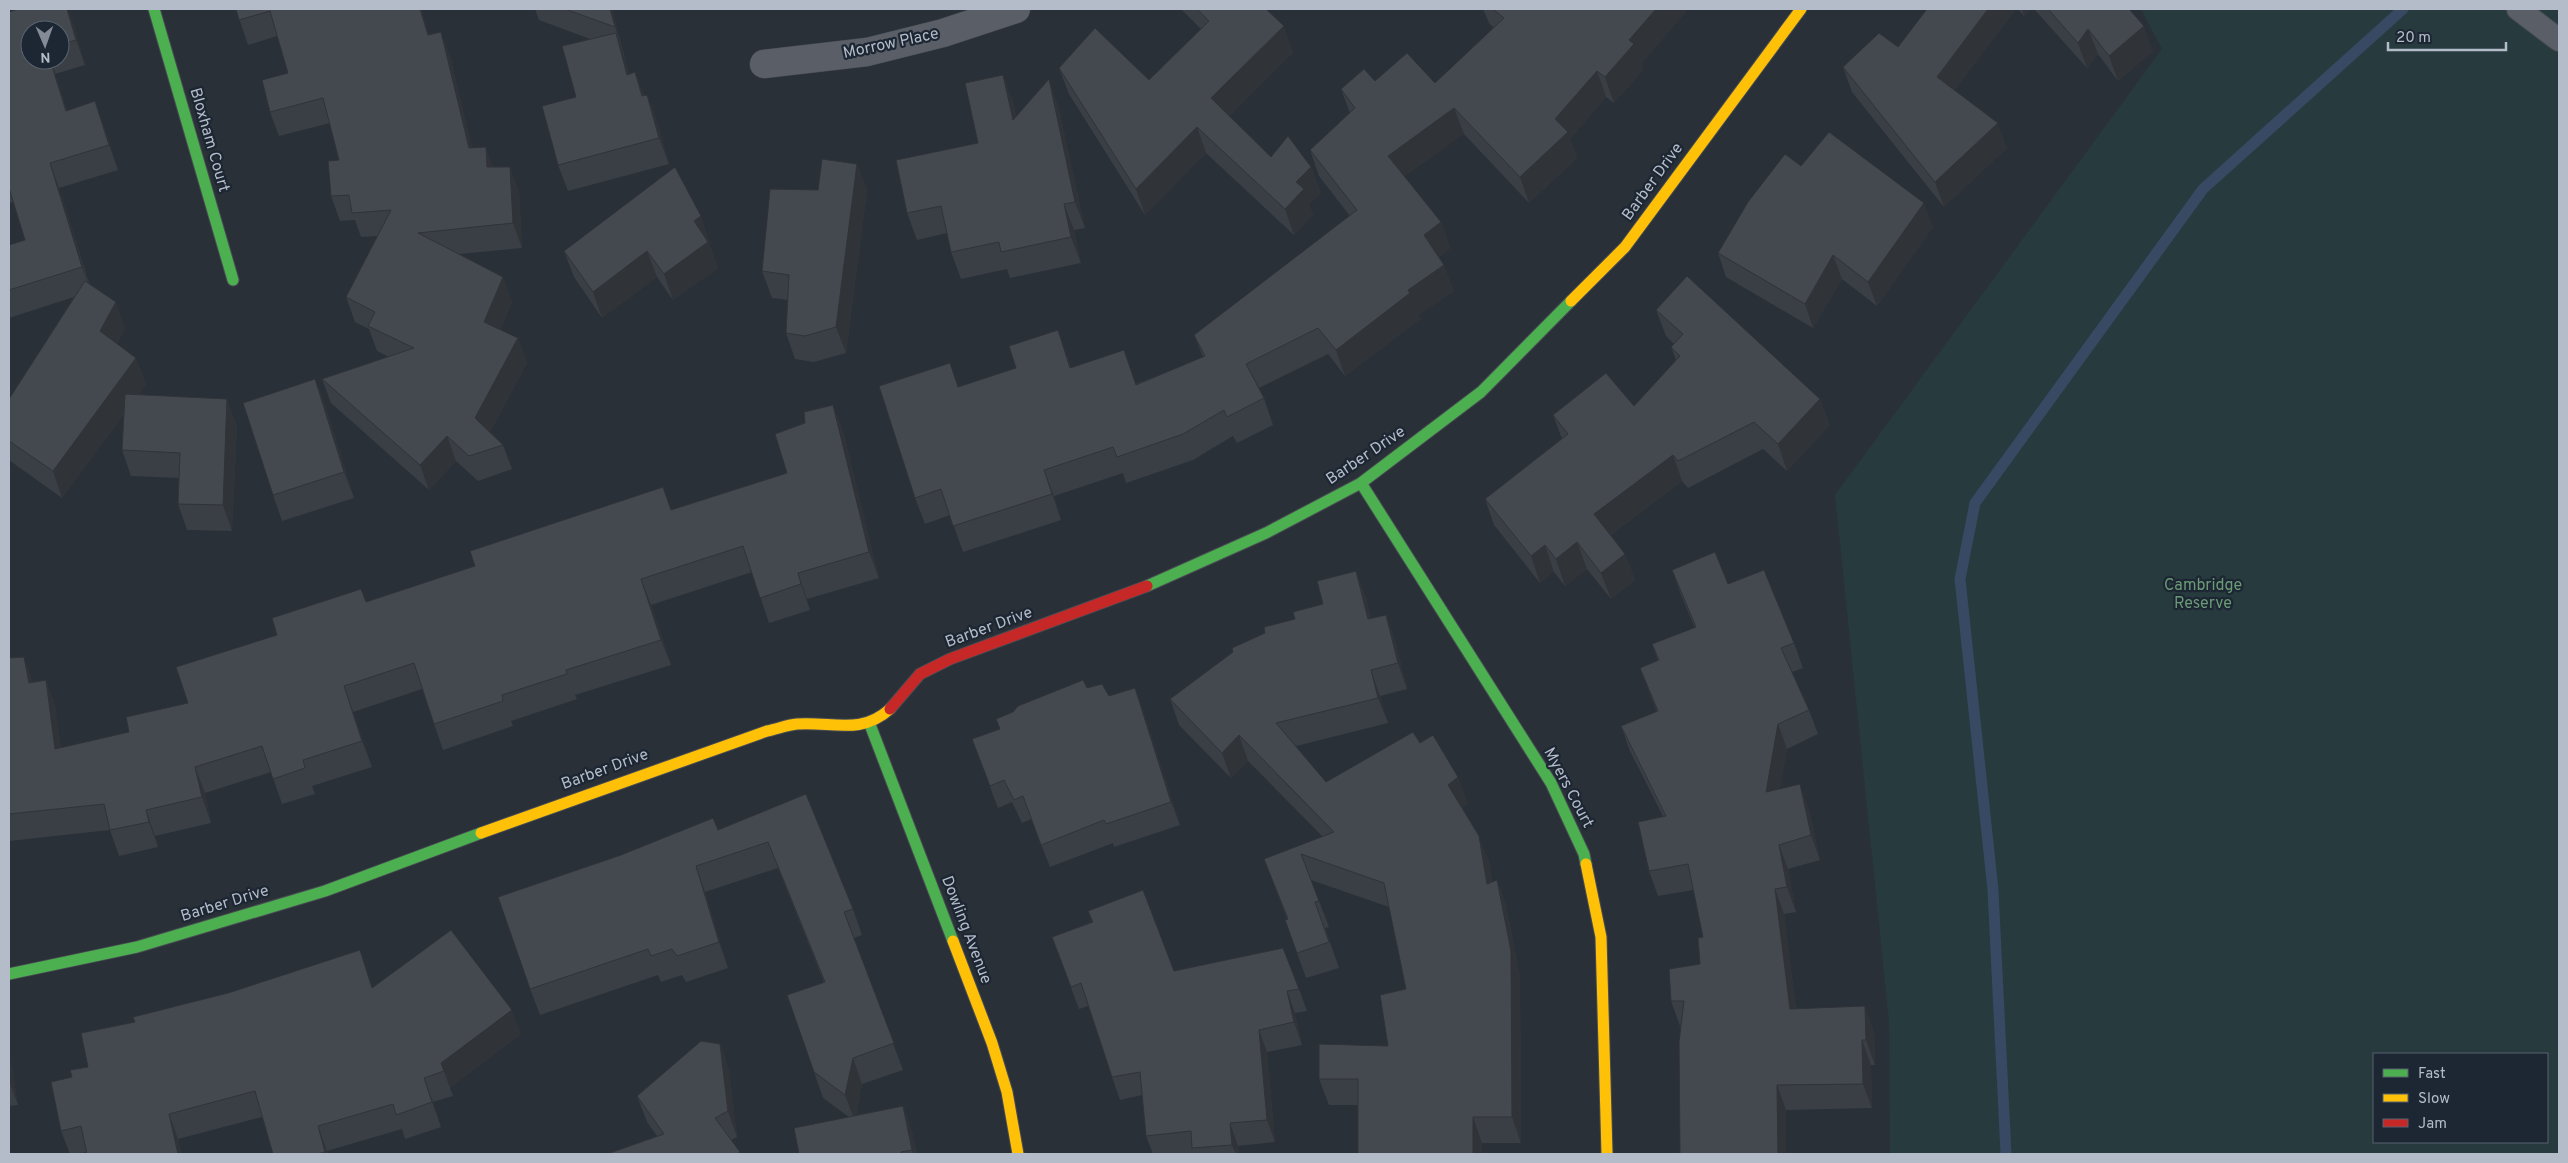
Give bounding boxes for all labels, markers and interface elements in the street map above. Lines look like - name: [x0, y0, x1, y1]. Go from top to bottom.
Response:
- north arrow: [20, 20, 70, 70]
- scale bar: [2388, 20, 2506, 52]
- street label: Morrow Place: [841, 24, 941, 64]
- text: 20 m: [2396, 29, 2431, 48]
- text: N: [40, 48, 51, 65]
- street label: Bloxham Court: [185, 86, 233, 194]
- street label: Barber Drive: [1618, 139, 1688, 225]
- street label: Barber Drive: [1323, 422, 1409, 490]
- park label: Cambridge Reserve: [2164, 576, 2242, 614]
- street label: Barber Drive: [943, 603, 1035, 653]
- street label: Myers Court: [1538, 744, 1598, 832]
- street label: Barber Drive: [559, 745, 651, 795]
- street label: Dowling Avenue: [936, 873, 996, 987]
- street label: Barber Drive: [178, 881, 272, 927]
- legend: [2373, 1053, 2548, 1143]
- text: Fast: [2418, 1065, 2446, 1084]
- text: Slow: [2418, 1090, 2450, 1109]
- text: Jam: [2418, 1115, 2447, 1134]

